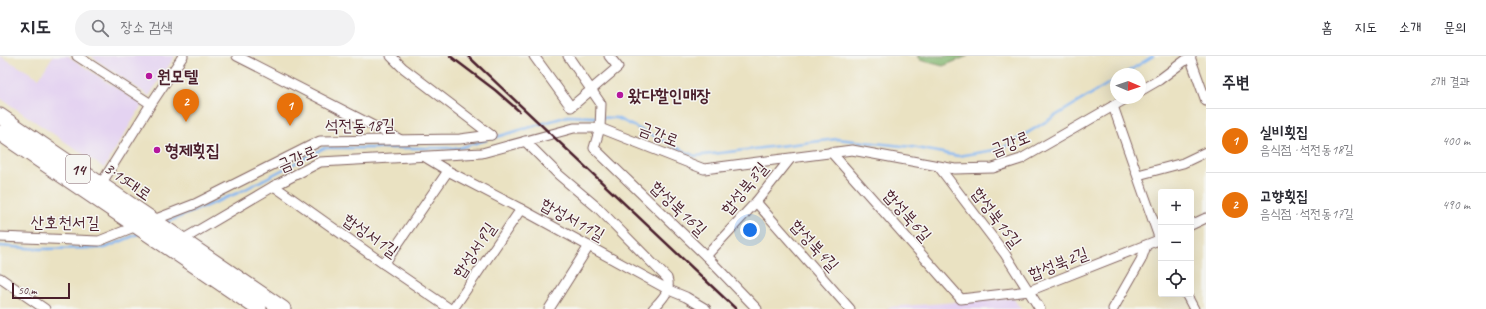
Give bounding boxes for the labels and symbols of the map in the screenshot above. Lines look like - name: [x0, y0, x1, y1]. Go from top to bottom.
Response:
- place label: 원모텔: [157, 66, 198, 87]
- north arrow: [1110, 68, 1146, 104]
- marker: 원모텔: [144, 71, 154, 81]
- place label: 왔다할인매장: [628, 85, 710, 106]
- pin: 2: [173, 89, 199, 122]
- marker: 왔다할인매장: [615, 90, 625, 100]
- pin: 1: [277, 93, 303, 126]
- street label: 석전동18길: [325, 114, 396, 137]
- street label: 금강로: [636, 117, 682, 152]
- street label: 금강로: [987, 126, 1033, 161]
- place label: 형제횟집: [165, 140, 220, 161]
- street label: 금강로: [274, 141, 320, 176]
- marker: 형제횟집: [152, 145, 162, 155]
- road number: 14: [66, 155, 90, 183]
- street label: 3·15대로: [100, 157, 156, 205]
- street label: 합성북3길: [716, 157, 773, 219]
- street label: 합성북16길: [646, 176, 711, 240]
- street label: 합성북15길: [967, 183, 1026, 252]
- street label: 합성북6길: [879, 185, 936, 246]
- street label: 합성서11길: [537, 193, 609, 246]
- street label: 합성서1길: [339, 209, 403, 262]
- street label: 산호천서길: [31, 212, 100, 233]
- street label: 합성북4길: [786, 215, 844, 276]
- street label: 합성서9길: [448, 218, 501, 282]
- your location: [740, 220, 760, 240]
- street label: 합성북2길: [1025, 242, 1091, 284]
- scale bar: [12, 281, 70, 300]

